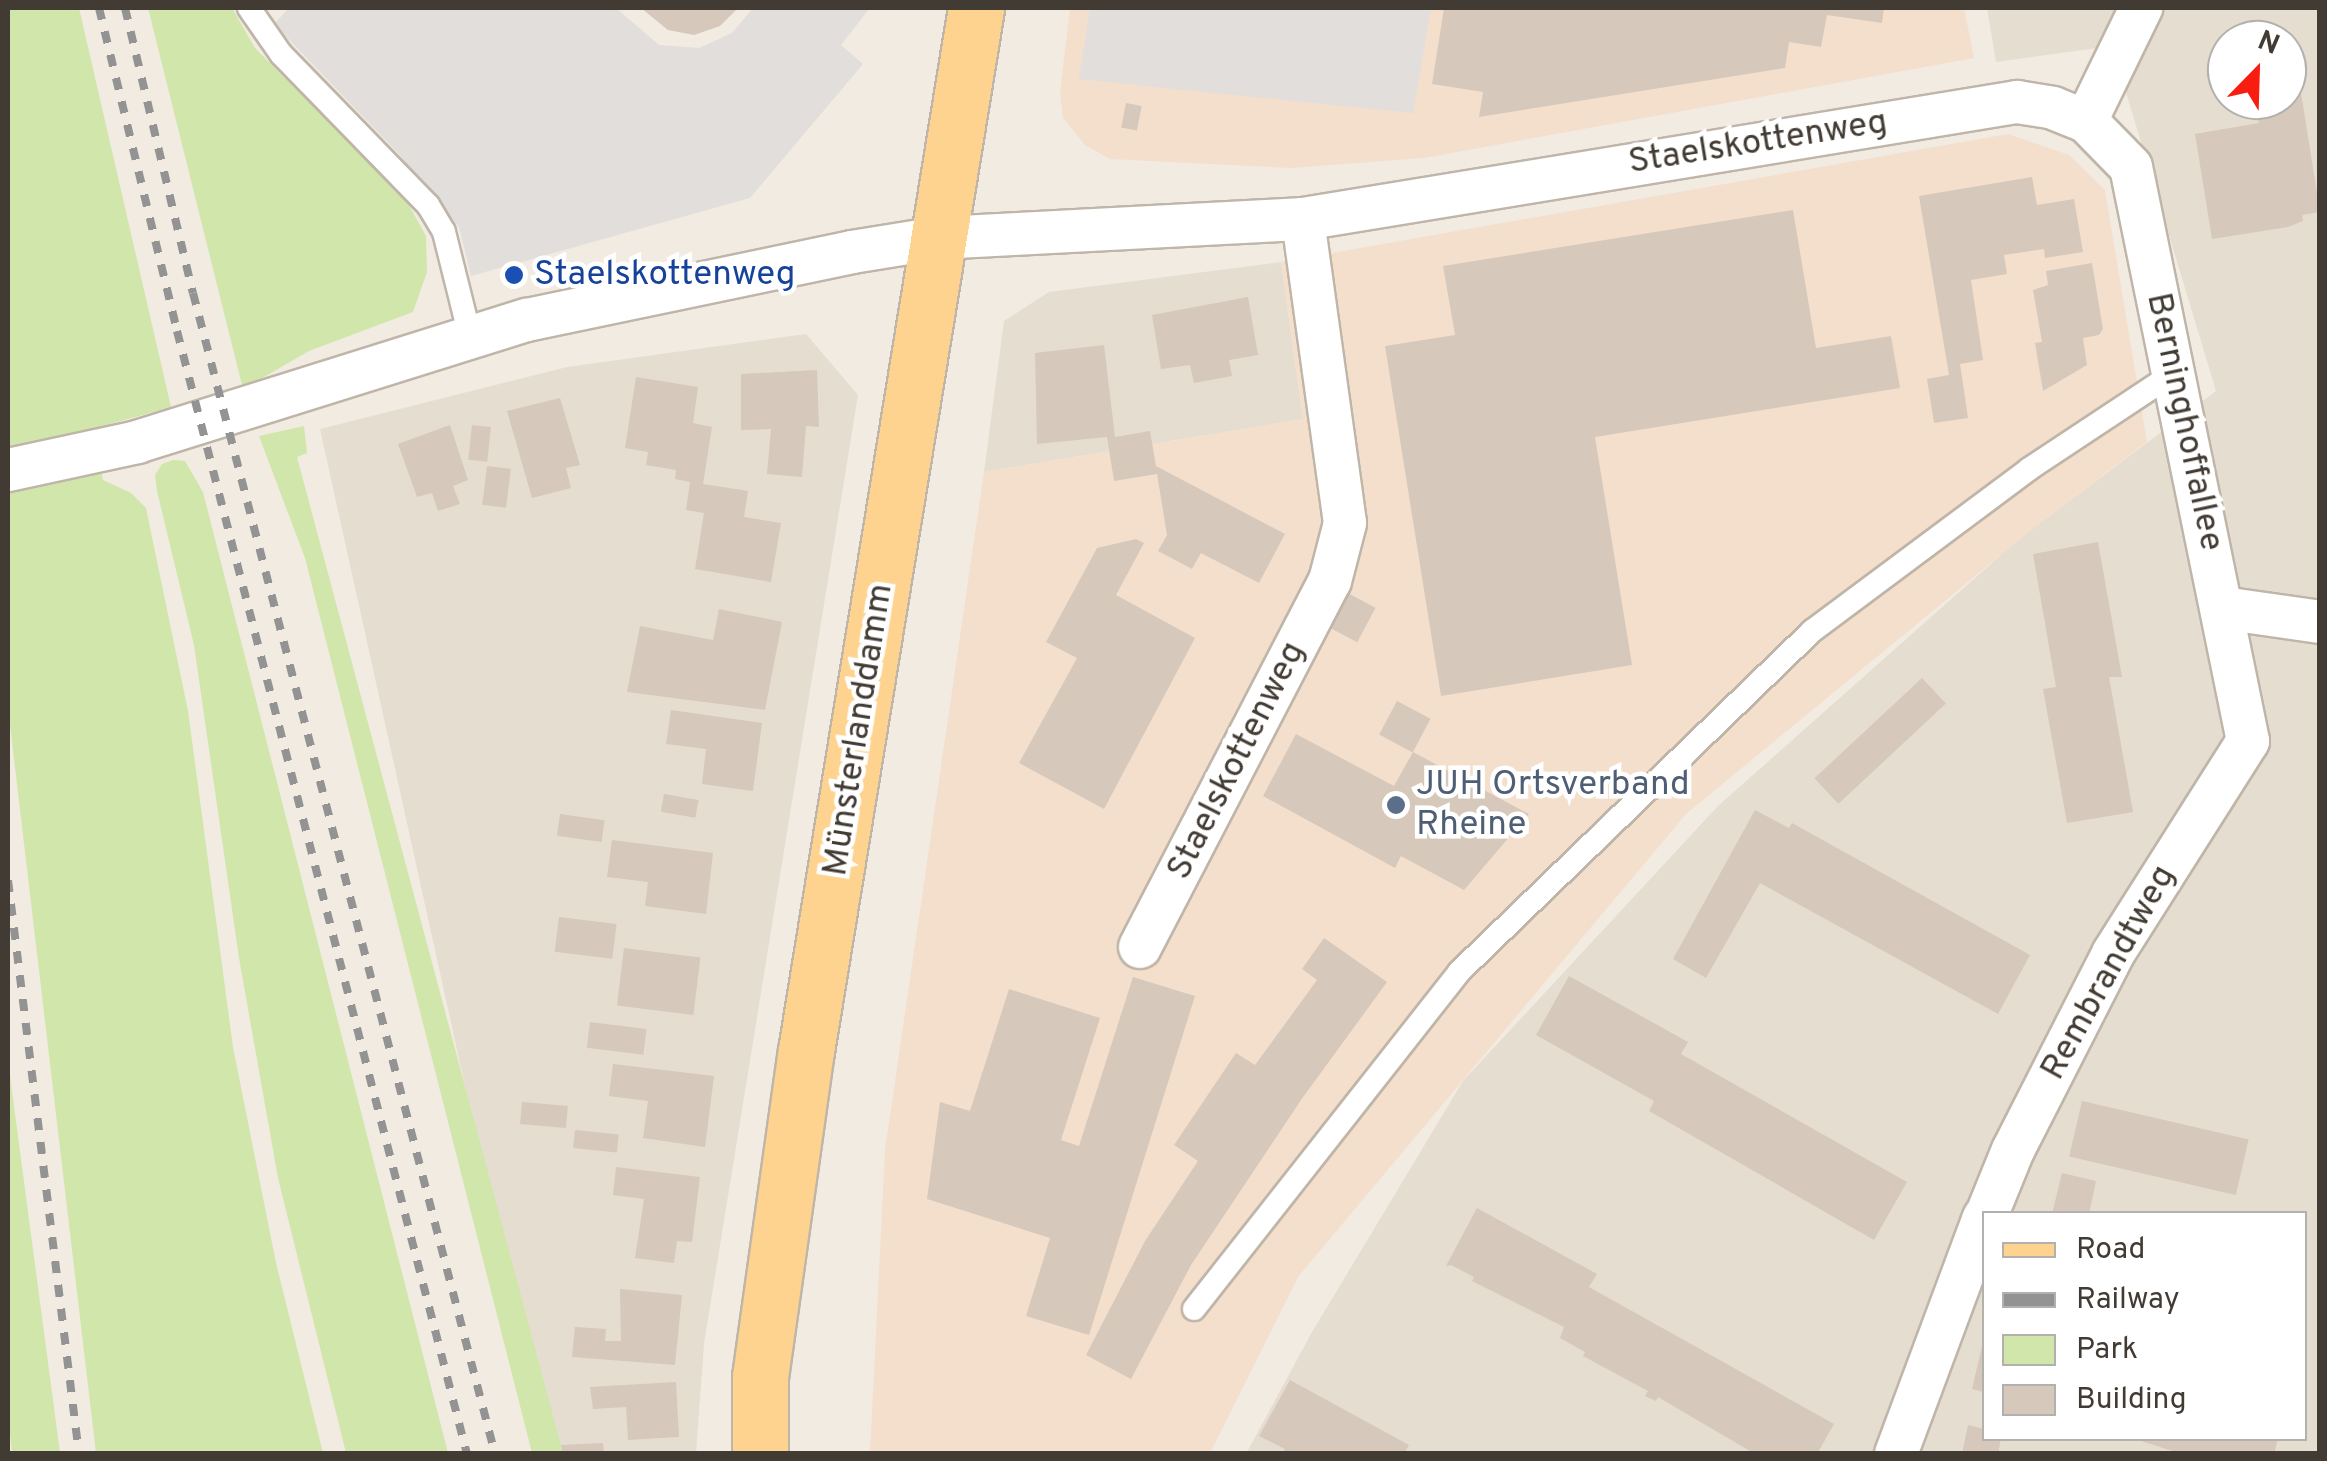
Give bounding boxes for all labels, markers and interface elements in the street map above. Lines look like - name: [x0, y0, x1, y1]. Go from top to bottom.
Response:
- north arrow: [2207, 20, 2307, 120]
- text: N: [2252, 24, 2284, 65]
- street label: Staelskottenweg: [1626, 102, 1890, 184]
- place label: Staelskottenweg: [534, 254, 796, 296]
- marker: Staelskottenweg: [503, 264, 525, 286]
- street label: Berninghoffallee: [2136, 289, 2232, 555]
- street label: Münsterlanddamm: [815, 581, 903, 879]
- street label: Staelskottenweg: [1159, 635, 1315, 887]
- place label: JUH Ortsverband Rheine: [1416, 764, 1690, 846]
- marker: JUH Ortsverband Rheine: [1385, 794, 1407, 816]
- street label: Rembrandtweg: [2033, 858, 2185, 1088]
- legend: [1982, 1211, 2307, 1441]
- text: Road: [2076, 1232, 2145, 1269]
- text: Railway: [2076, 1282, 2180, 1319]
- text: Park: [2076, 1332, 2138, 1369]
- text: Building: [2076, 1382, 2187, 1419]

